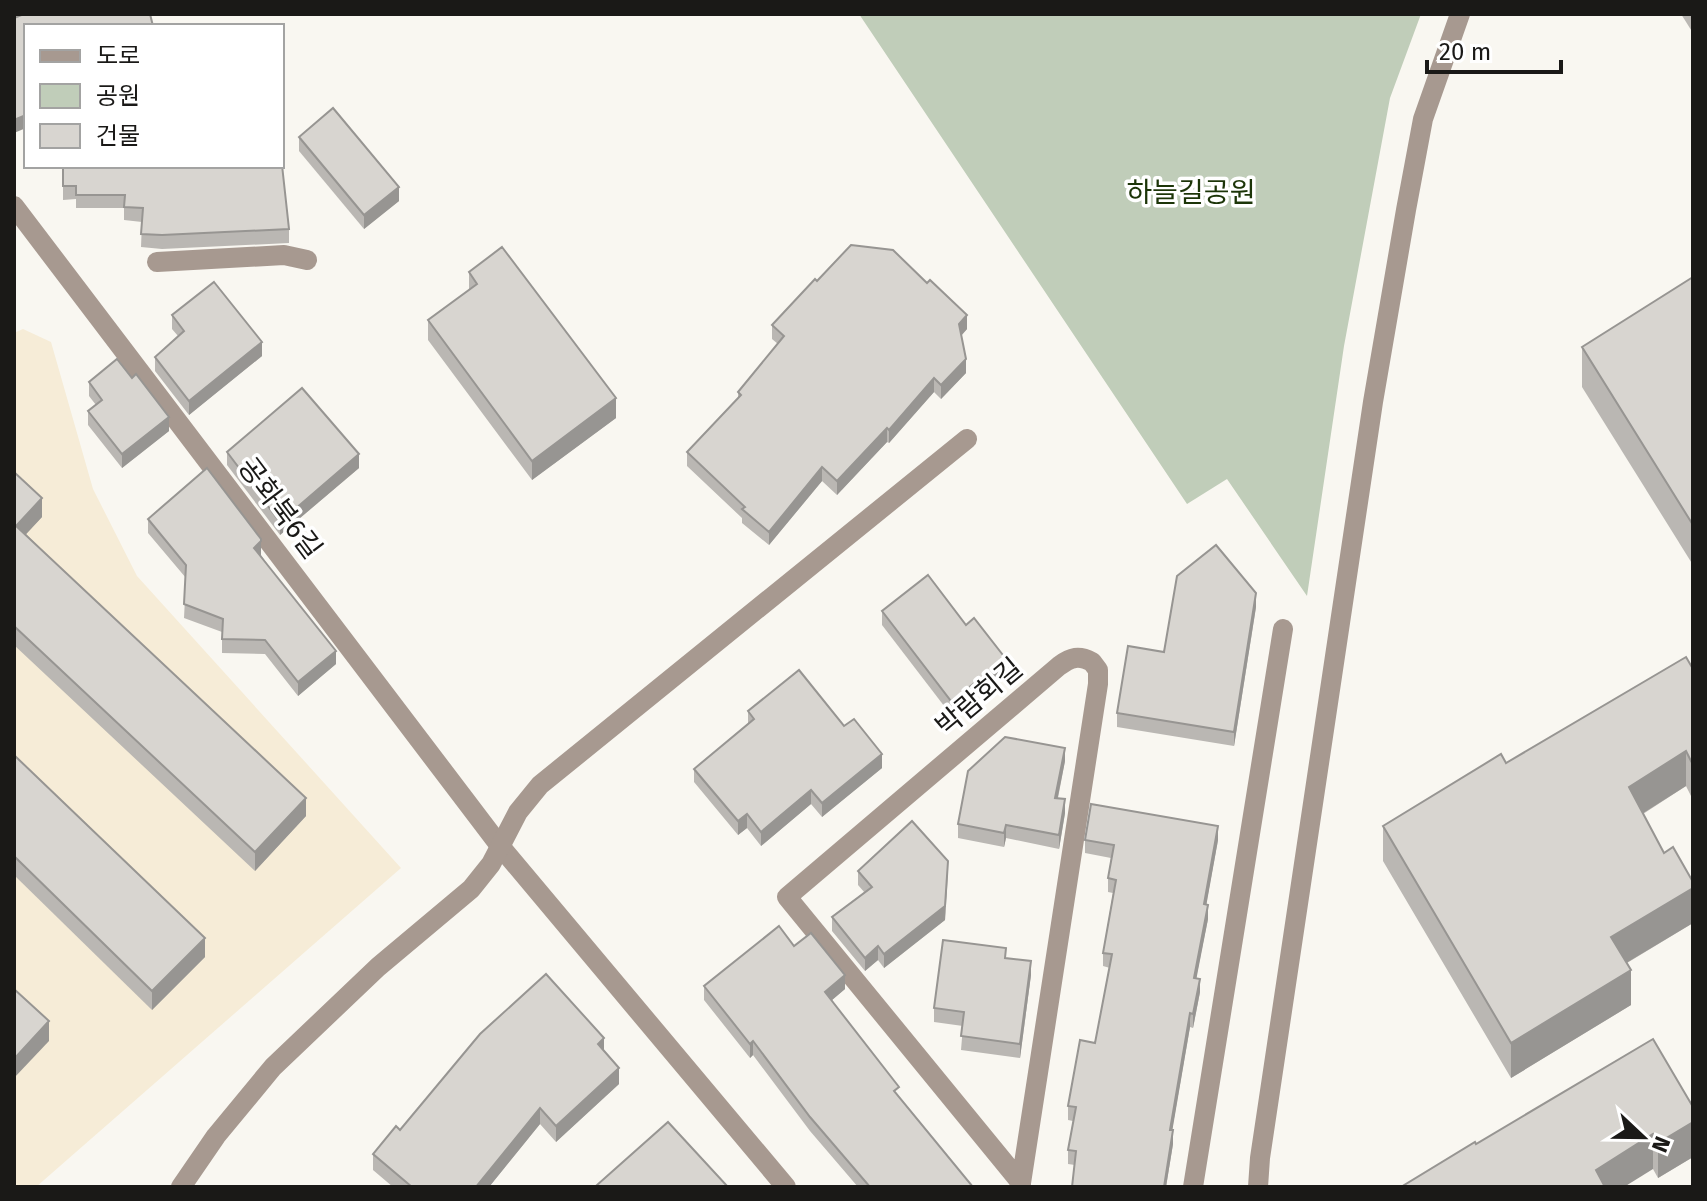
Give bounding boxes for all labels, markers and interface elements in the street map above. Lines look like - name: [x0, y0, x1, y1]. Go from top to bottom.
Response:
- legend: [24, 24, 284, 168]
- scale bar: [1427, 24, 1561, 74]
- text: 20 m: [1439, 38, 1491, 66]
- text: 도로: [96, 42, 140, 70]
- text: 공원: [96, 82, 140, 110]
- text: 건물: [96, 122, 140, 150]
- park label: 하늘길공원: [1127, 176, 1255, 209]
- street label: 공화북6길: [231, 451, 329, 565]
- street label: 박람회길: [929, 651, 1029, 743]
- north arrow: [1603, 1097, 1683, 1177]
- text: N: [1646, 1132, 1676, 1156]

